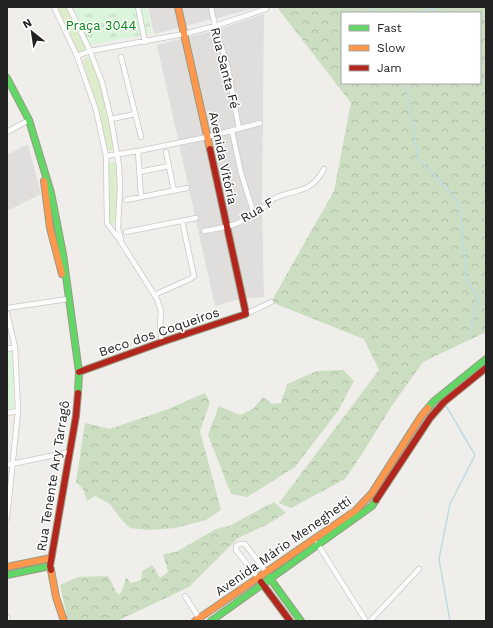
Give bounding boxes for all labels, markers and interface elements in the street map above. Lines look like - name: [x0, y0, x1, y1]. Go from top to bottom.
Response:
- north arrow: [12, 12, 52, 52]
- legend: [341, 12, 481, 84]
- text: N: [20, 16, 34, 31]
- park label: Praça 3044: [66, 18, 136, 33]
- text: Fast: [377, 21, 402, 35]
- street label: Rua Santa Fé: [208, 26, 242, 110]
- text: Slow: [377, 41, 405, 55]
- text: Jam: [377, 61, 402, 75]
- street label: Avenida Vitória: [206, 110, 240, 206]
- street label: Rua F: [238, 194, 276, 226]
- street label: Beco dos Coqueiros: [97, 304, 221, 360]
- street label: Rua Tenente Ary Tarragô: [34, 399, 72, 553]
- street label: Avenida Mário Meneghetti: [212, 493, 354, 599]

